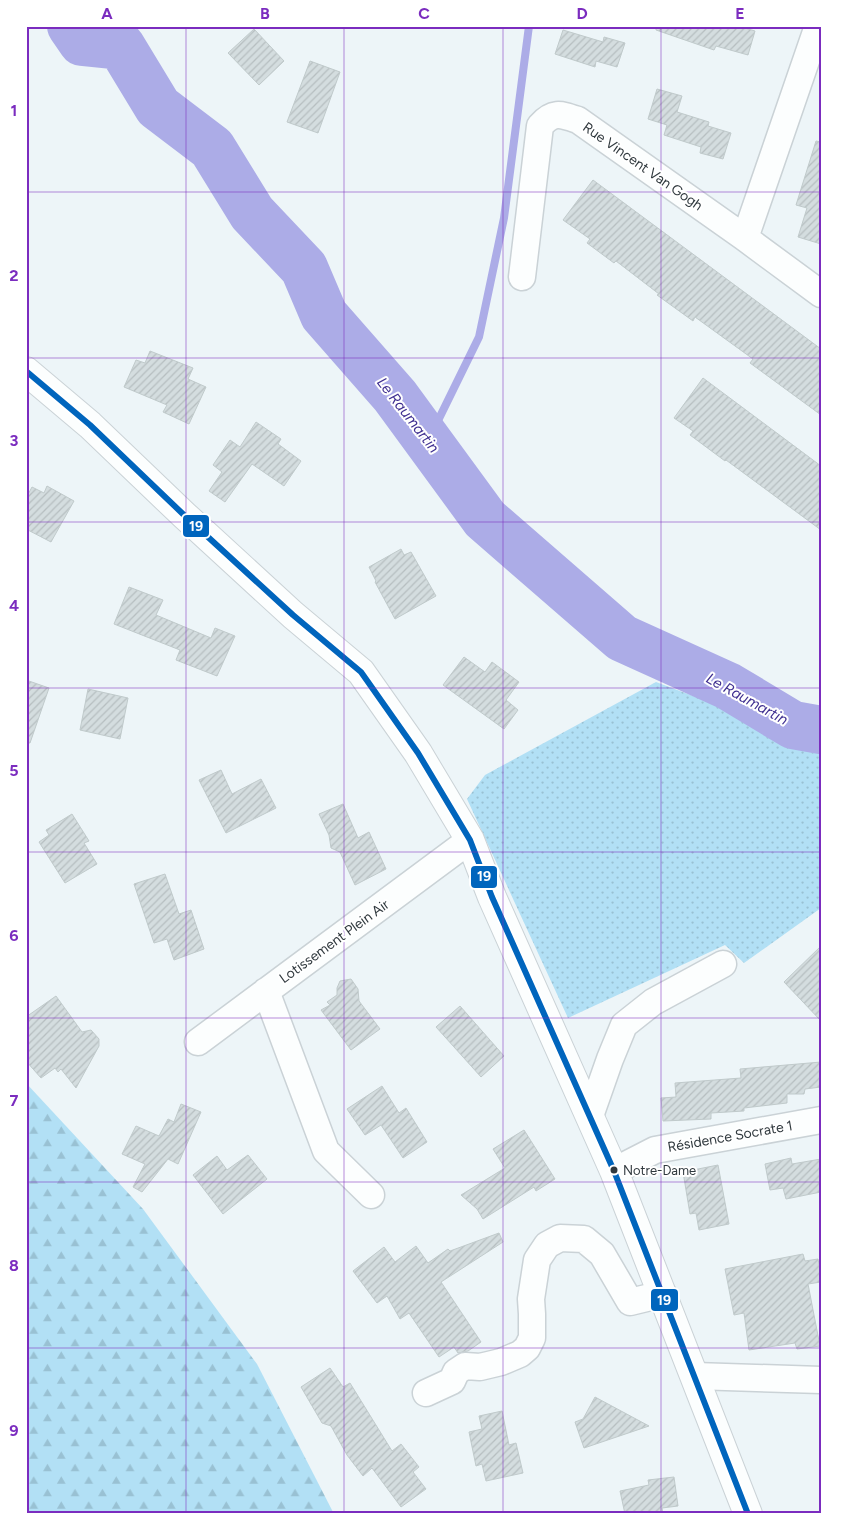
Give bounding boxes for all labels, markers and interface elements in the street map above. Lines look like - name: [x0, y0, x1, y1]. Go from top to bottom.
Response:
- text: A: [101, 4, 113, 23]
- text: B: [260, 4, 270, 23]
- text: C: [418, 4, 430, 23]
- text: D: [576, 4, 588, 23]
- text: E: [735, 4, 745, 23]
- text: 1: [11, 101, 17, 120]
- street label: Rue Vincent Van Gogh: [579, 119, 706, 214]
- text: 2: [9, 266, 19, 285]
- water label: Le Raumartin: [373, 374, 443, 456]
- text: 3: [10, 431, 19, 450]
- line badge: 19: [182, 514, 210, 538]
- text: 19: [189, 518, 203, 535]
- text: 4: [9, 596, 19, 615]
- water label: Le Raumartin: [703, 669, 791, 729]
- text: 5: [9, 761, 19, 780]
- line badge: 19: [470, 865, 498, 889]
- text: 19: [477, 868, 491, 885]
- street label: Lotissement Plein Air: [276, 896, 393, 987]
- text: 6: [9, 926, 19, 945]
- text: 7: [10, 1091, 19, 1110]
- street label: Résidence Socrate 1: [666, 1117, 794, 1156]
- place label: Notre-Dame: [623, 1163, 696, 1178]
- marker: Notre-Dame: [609, 1165, 619, 1175]
- text: 8: [9, 1256, 19, 1275]
- line badge: 19: [650, 1288, 679, 1312]
- text: 19: [657, 1292, 671, 1309]
- text: 9: [9, 1421, 19, 1440]

